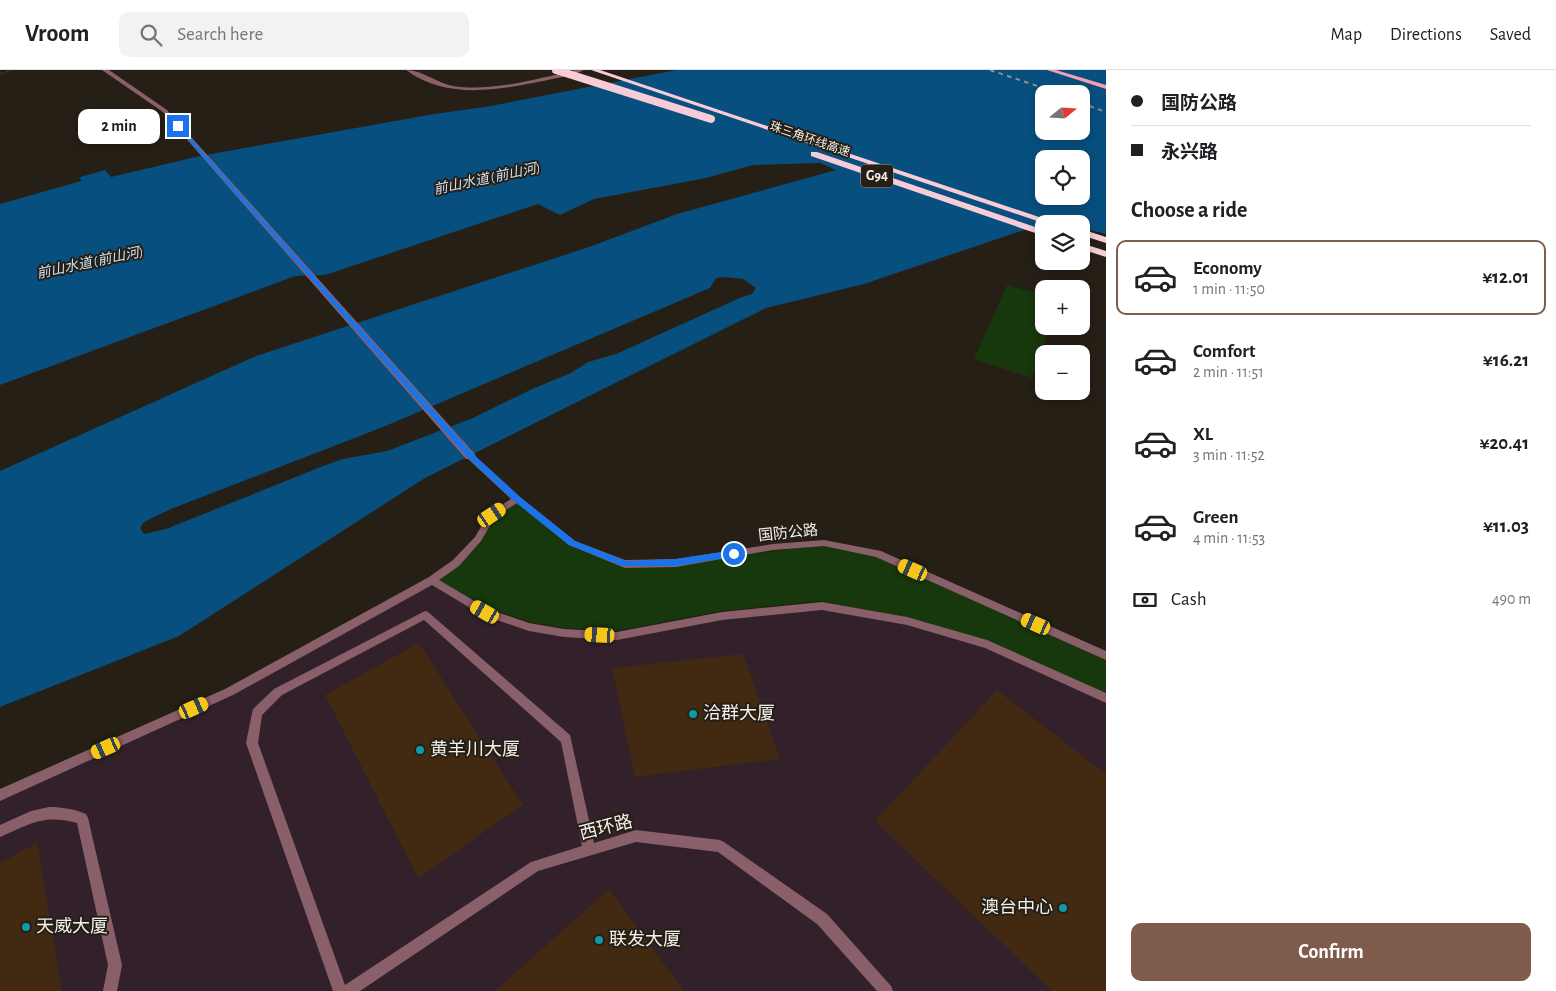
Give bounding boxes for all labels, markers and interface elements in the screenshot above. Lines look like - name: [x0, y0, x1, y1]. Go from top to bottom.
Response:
- search box: [119, 12, 469, 57]
- icon: search: [137, 21, 165, 49]
- text: Vroom: [25, 22, 89, 46]
- text: Search here: [177, 25, 263, 44]
- text: Map: [1331, 26, 1362, 44]
- text: Directions: [1390, 26, 1462, 44]
- text: Saved: [1490, 26, 1531, 44]
- north arrow: [1035, 85, 1090, 140]
- map controls: [1035, 85, 1090, 400]
- text: 国防公路: [1161, 94, 1237, 113]
- callout: 2 min: [78, 108, 160, 144]
- route end: [167, 115, 189, 137]
- text: 2 min: [101, 118, 137, 134]
- street label: 珠三角环线高速: [768, 119, 852, 158]
- text: 永兴路: [1161, 143, 1218, 162]
- button: locate: [1035, 150, 1090, 205]
- water label: 前山水道 (前山河): [432, 160, 541, 197]
- road number: G94: [861, 164, 893, 188]
- text: Choose a ride: [1131, 199, 1247, 221]
- button: layers: [1035, 215, 1090, 270]
- water label: 前山水道 (前山河): [35, 244, 144, 281]
- icon: car: [1133, 255, 1178, 300]
- text: Economy: [1193, 259, 1262, 278]
- text: ¥12.01: [1482, 268, 1529, 287]
- button: +: [1035, 280, 1090, 335]
- text: 1 min · 11:50: [1193, 281, 1265, 297]
- icon: car: [1133, 338, 1178, 383]
- text: Comfort: [1193, 342, 1255, 361]
- button: −: [1035, 345, 1090, 400]
- text: ¥16.21: [1483, 351, 1529, 370]
- text: 2 min · 11:51: [1193, 364, 1264, 380]
- icon: car: [1133, 421, 1178, 466]
- text: XL: [1193, 425, 1213, 444]
- text: ¥20.41: [1479, 434, 1529, 453]
- text: 3 min · 11:52: [1193, 447, 1265, 463]
- car: [475, 500, 508, 530]
- icon: car: [1133, 504, 1178, 549]
- text: Green: [1193, 508, 1239, 527]
- text: ¥11.03: [1483, 517, 1529, 536]
- street label: 国防公路: [757, 521, 819, 544]
- text: 4 min · 11:53: [1193, 530, 1265, 546]
- route start: [723, 543, 745, 565]
- car: [896, 557, 929, 583]
- icon: cash: [1131, 586, 1159, 614]
- text: Cash: [1171, 590, 1207, 609]
- text: 490 m: [1492, 591, 1531, 607]
- car: [468, 598, 501, 626]
- car: [1019, 611, 1052, 637]
- car: [584, 627, 615, 643]
- car: [177, 695, 210, 721]
- place label: 洽群大厦: [703, 703, 775, 723]
- marker: 洽群大厦: [687, 708, 699, 720]
- car: [89, 735, 122, 761]
- place label: 黄羊川大厦: [430, 739, 520, 759]
- marker: 黄羊川大厦: [414, 744, 426, 756]
- street label: 西环路: [577, 811, 634, 843]
- place label: 澳台中心: [981, 897, 1053, 917]
- marker: 澳台中心: [1057, 902, 1069, 914]
- place label: 天威大厦: [36, 916, 108, 936]
- marker: 天威大厦: [20, 921, 32, 933]
- button: Confirm: [1131, 923, 1531, 981]
- place label: 联发大厦: [609, 929, 681, 949]
- marker: 联发大厦: [593, 934, 605, 946]

